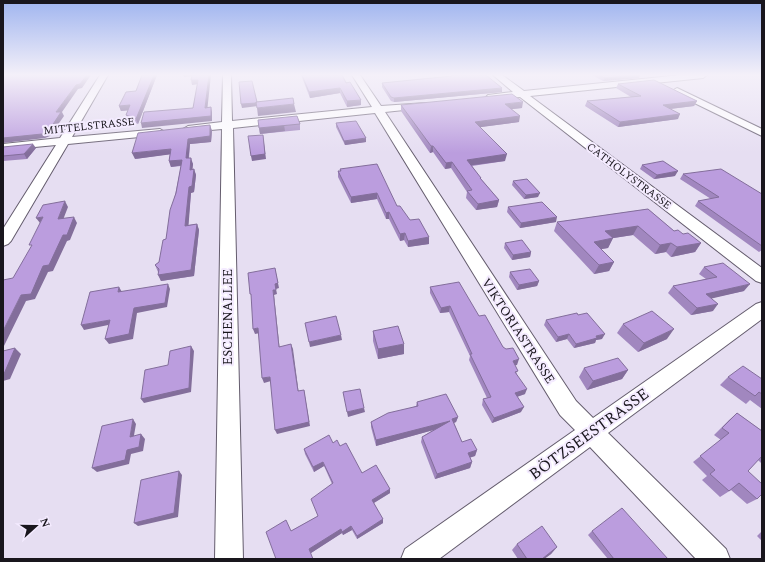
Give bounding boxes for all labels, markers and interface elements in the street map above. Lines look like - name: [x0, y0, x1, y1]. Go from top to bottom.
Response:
- street label: MITTELSTRASSE: [43, 113, 135, 139]
- street label: CATHOLYSTRASSE: [583, 138, 675, 214]
- street label: ESCHENALLEE: [218, 269, 238, 365]
- street label: VIKTORIASTRASSE: [476, 274, 560, 388]
- street label: BÖTZSEESTRASSE: [524, 382, 654, 486]
- north arrow: [16, 506, 56, 546]
- text: N: [35, 515, 54, 530]

